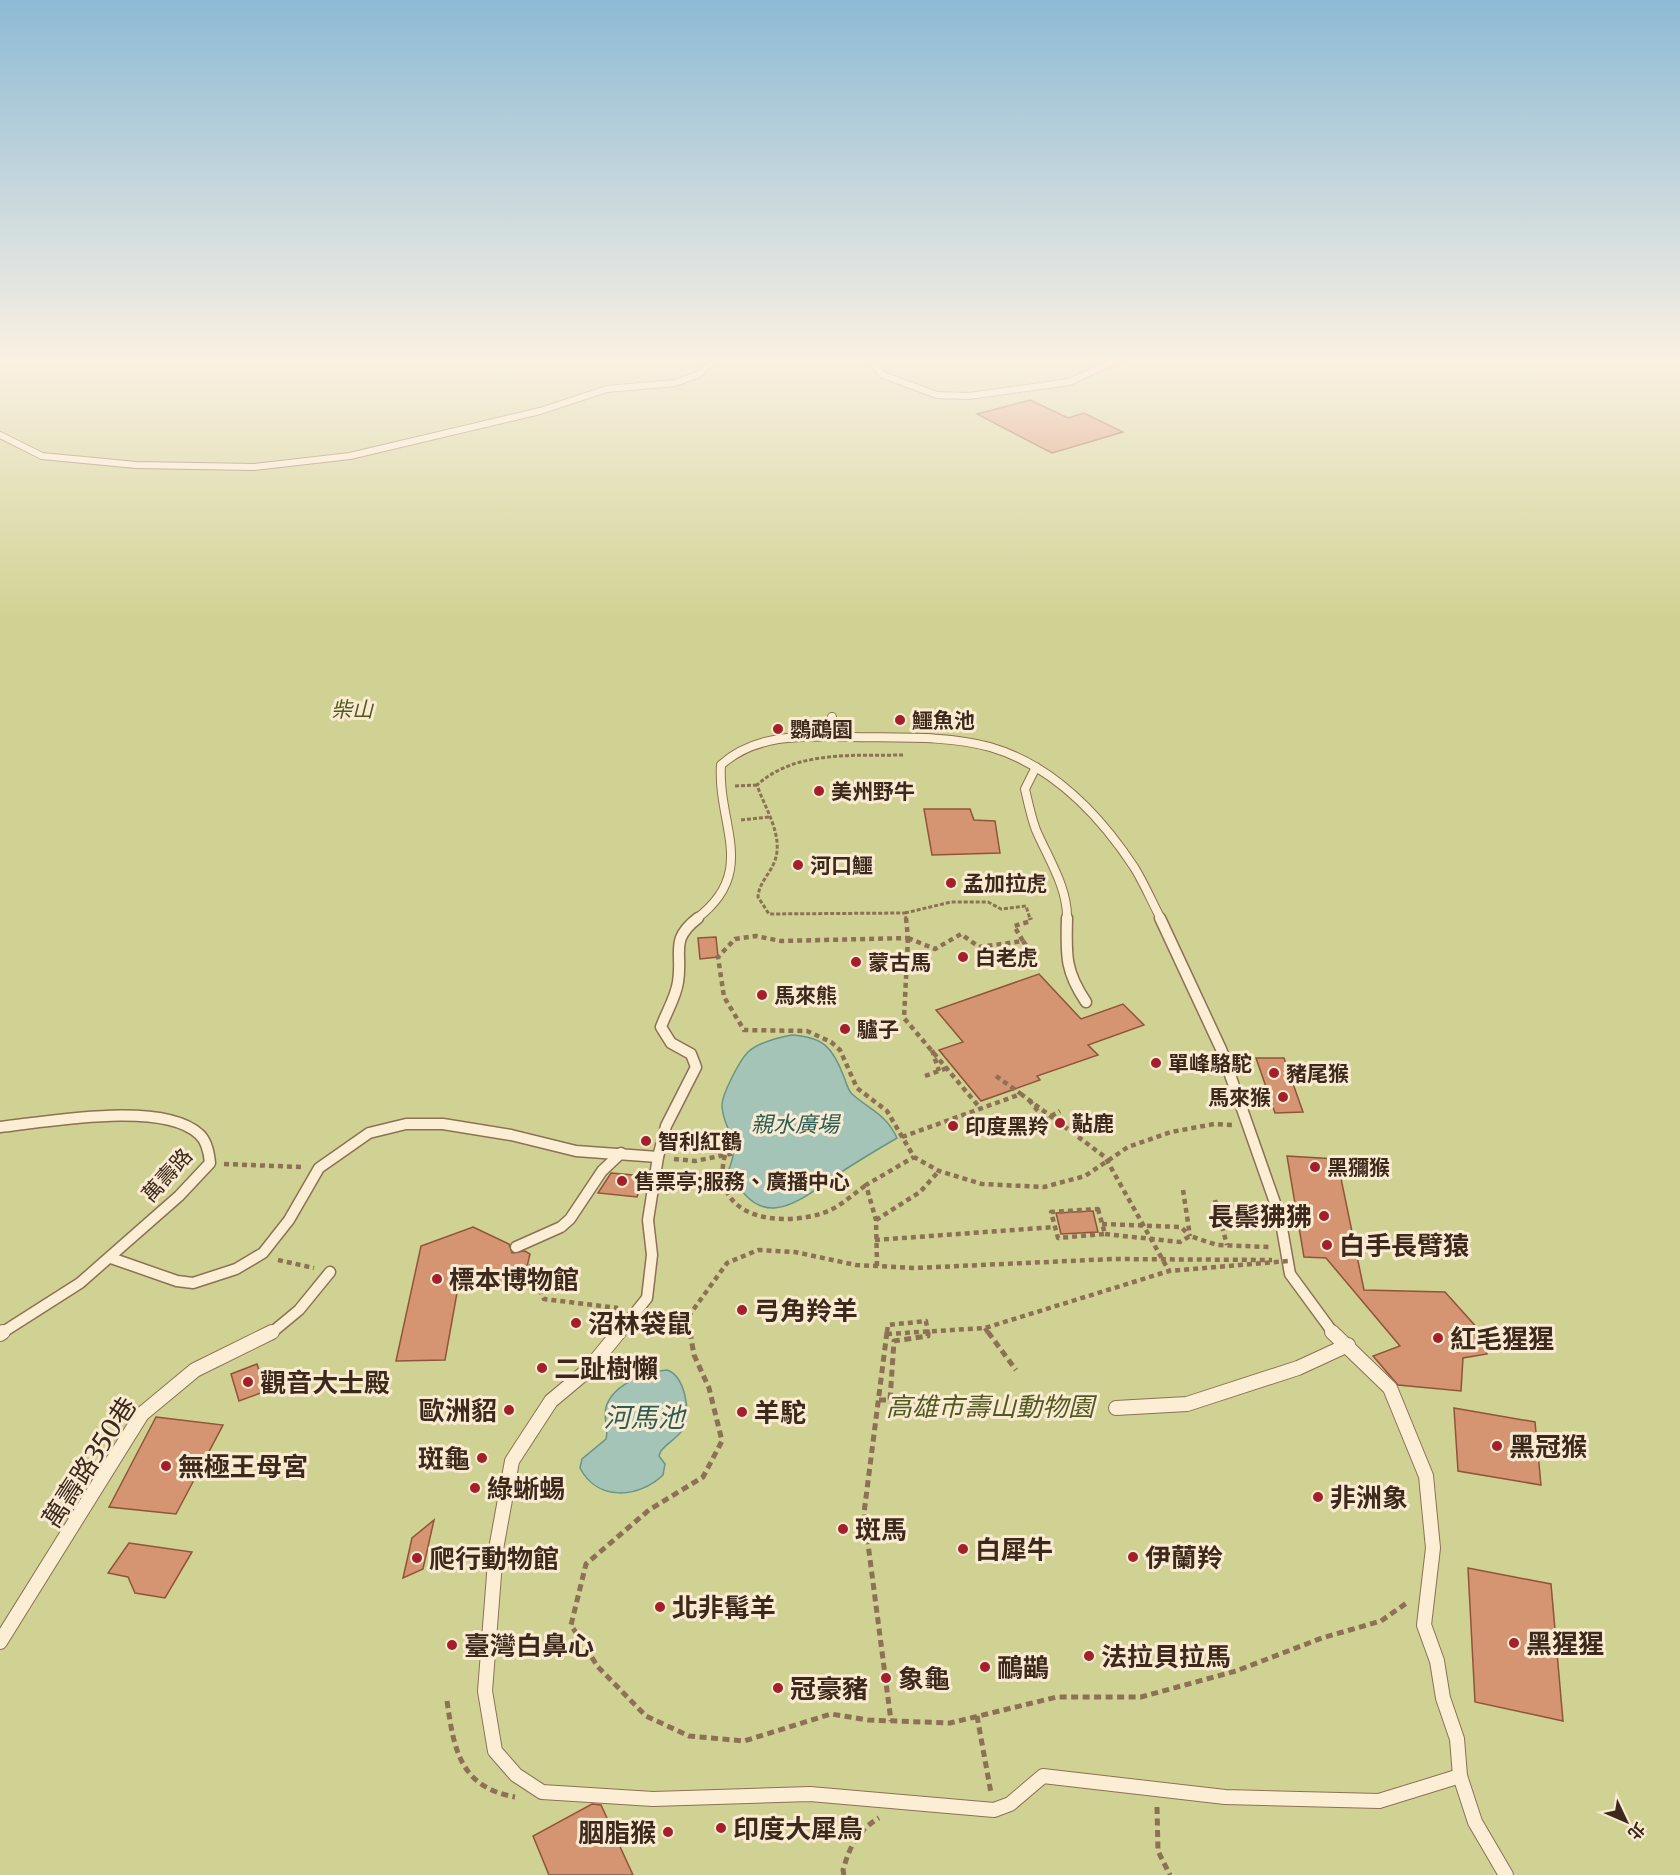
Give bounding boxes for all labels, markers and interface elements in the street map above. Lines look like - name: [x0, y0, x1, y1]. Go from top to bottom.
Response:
- park label: 柴山: [331, 696, 375, 723]
- place label: 鱷魚池: [912, 707, 975, 734]
- marker: 鱷魚池: [893, 713, 907, 727]
- place label: 鸚鵡園: [790, 716, 853, 743]
- marker: 鸚鵡園: [771, 722, 785, 736]
- place label: 美州野牛: [831, 778, 915, 805]
- marker: 美州野牛: [812, 784, 826, 798]
- place label: 河口鱷: [810, 852, 873, 879]
- marker: 河口鱷: [791, 858, 805, 872]
- place label: 孟加拉虎: [963, 870, 1047, 897]
- marker: 孟加拉虎: [944, 876, 958, 890]
- place label: 白老虎: [975, 944, 1038, 971]
- place label: 蒙古馬: [868, 949, 931, 976]
- marker: 白老虎: [956, 950, 970, 964]
- marker: 蒙古馬: [849, 955, 863, 969]
- place label: 馬來熊: [774, 982, 837, 1009]
- marker: 馬來熊: [755, 988, 769, 1002]
- place label: 驢子: [857, 1016, 899, 1043]
- marker: 驢子: [838, 1022, 852, 1036]
- place label: 單峰駱駝: [1168, 1050, 1252, 1077]
- marker: 單峰駱駝: [1149, 1056, 1163, 1070]
- place label: 豬尾猴: [1286, 1060, 1349, 1087]
- marker: 豬尾猴: [1267, 1066, 1281, 1080]
- place label: 馬來猴: [1208, 1084, 1271, 1111]
- marker: 馬來猴: [1276, 1090, 1290, 1104]
- water label: 親水廣場: [751, 1110, 842, 1138]
- place label: 黇鹿: [1072, 1110, 1114, 1137]
- place label: 印度黑羚: [965, 1113, 1049, 1140]
- marker: 黇鹿: [1053, 1116, 1067, 1130]
- marker: 印度黑羚: [946, 1119, 960, 1133]
- place label: 智利紅鶴: [658, 1128, 742, 1155]
- marker: 智利紅鶴: [639, 1134, 653, 1148]
- street label: 萬壽路: [136, 1143, 198, 1207]
- place label: 黑獼猴: [1327, 1154, 1390, 1181]
- marker: 黑獼猴: [1308, 1160, 1322, 1174]
- place label: 售票亭;服務、廣播中心: [634, 1168, 850, 1195]
- marker: 售票亭;服務、廣播中心: [615, 1174, 629, 1188]
- place label: 長鬃狒狒: [1208, 1200, 1312, 1233]
- marker: 長鬃狒狒: [1317, 1209, 1331, 1223]
- place label: 白手長臂猿: [1339, 1229, 1469, 1262]
- marker: 白手長臂猿: [1320, 1238, 1334, 1252]
- place label: 標本博物館: [449, 1263, 579, 1296]
- marker: 標本博物館: [430, 1272, 444, 1286]
- place label: 弓角羚羊: [754, 1294, 858, 1327]
- marker: 弓角羚羊: [735, 1303, 749, 1317]
- place label: 沼林袋鼠: [588, 1307, 692, 1340]
- marker: 沼林袋鼠: [569, 1316, 583, 1330]
- place label: 紅毛猩猩: [1450, 1322, 1554, 1355]
- marker: 紅毛猩猩: [1431, 1331, 1445, 1345]
- place label: 二趾樹懶: [554, 1352, 658, 1385]
- marker: 二趾樹懶: [535, 1361, 549, 1375]
- place label: 觀音大士殿: [260, 1366, 390, 1399]
- marker: 觀音大士殿: [241, 1375, 255, 1389]
- park label: 高雄市壽山動物園: [886, 1390, 1098, 1423]
- street label: 萬壽路350巷: [35, 1391, 143, 1533]
- place label: 歐洲貂: [419, 1394, 497, 1427]
- place label: 羊駝: [754, 1396, 806, 1429]
- water label: 河馬池: [604, 1400, 687, 1434]
- marker: 歐洲貂: [502, 1403, 516, 1417]
- marker: 羊駝: [735, 1405, 749, 1419]
- place label: 黑冠猴: [1509, 1430, 1587, 1463]
- marker: 黑冠猴: [1490, 1439, 1504, 1453]
- place label: 斑龜: [418, 1442, 470, 1475]
- place label: 無極王母宮: [178, 1450, 308, 1483]
- marker: 斑龜: [475, 1451, 489, 1465]
- marker: 無極王母宮: [159, 1459, 173, 1473]
- place label: 綠蜥蜴: [487, 1472, 565, 1505]
- marker: 綠蜥蜴: [468, 1481, 482, 1495]
- place label: 非洲象: [1330, 1481, 1408, 1514]
- marker: 非洲象: [1311, 1490, 1325, 1504]
- place label: 斑馬: [855, 1513, 907, 1546]
- marker: 斑馬: [836, 1522, 850, 1536]
- place label: 白犀牛: [975, 1533, 1053, 1566]
- place label: 伊蘭羚: [1145, 1541, 1223, 1574]
- place label: 爬行動物館: [429, 1542, 559, 1575]
- marker: 白犀牛: [956, 1542, 970, 1556]
- marker: 伊蘭羚: [1126, 1550, 1140, 1564]
- marker: 爬行動物館: [410, 1551, 424, 1565]
- place label: 北非髯羊: [672, 1591, 776, 1624]
- marker: 北非髯羊: [653, 1600, 667, 1614]
- place label: 黑猩猩: [1526, 1627, 1604, 1660]
- place label: 臺灣白鼻心: [464, 1629, 594, 1662]
- marker: 黑猩猩: [1507, 1636, 1521, 1650]
- marker: 臺灣白鼻心: [445, 1638, 459, 1652]
- place label: 法拉貝拉馬: [1101, 1640, 1231, 1673]
- marker: 法拉貝拉馬: [1082, 1649, 1096, 1663]
- place label: 鴯鶓: [997, 1651, 1049, 1684]
- marker: 鴯鶓: [978, 1660, 992, 1674]
- place label: 象龜: [898, 1662, 950, 1695]
- marker: 象龜: [879, 1671, 893, 1685]
- place label: 冠豪豬: [790, 1672, 868, 1705]
- marker: 冠豪豬: [771, 1681, 785, 1695]
- north arrow: [1596, 1791, 1656, 1851]
- place label: 印度大犀鳥: [733, 1812, 863, 1845]
- place label: 胭脂猴: [578, 1816, 656, 1849]
- text: 北: [1624, 1819, 1650, 1844]
- marker: 印度大犀鳥: [714, 1821, 728, 1835]
- marker: 胭脂猴: [661, 1825, 675, 1839]

